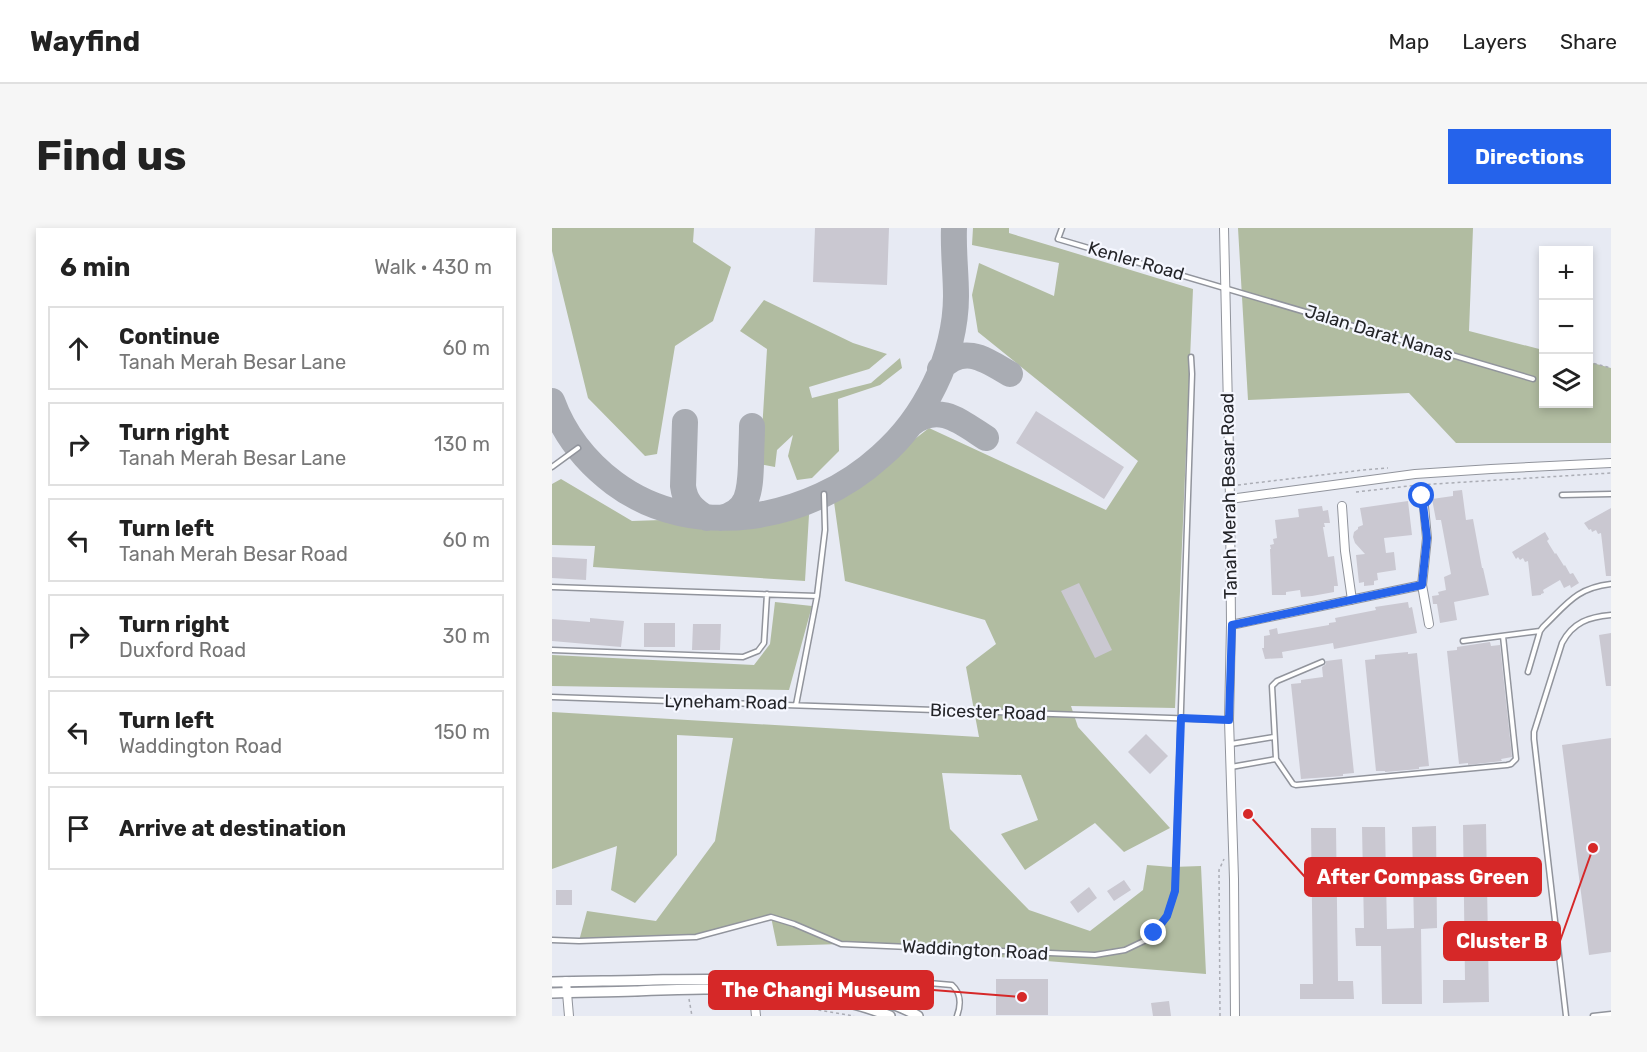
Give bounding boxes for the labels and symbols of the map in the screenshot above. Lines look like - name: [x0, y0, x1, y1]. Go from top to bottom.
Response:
- street label: Kenler Road: [1085, 237, 1187, 285]
- street label: Jalan Darat Nanas: [1302, 300, 1456, 366]
- street label: Tanah Merah Besar Road: [1216, 393, 1242, 599]
- route start: [1408, 482, 1434, 508]
- street label: Lyneham Road: [664, 690, 788, 714]
- street label: Bicester Road: [930, 699, 1046, 725]
- callout: After Compass Green: [1305, 858, 1541, 896]
- text: After Compass Green: [1317, 865, 1529, 889]
- route end: [1140, 919, 1166, 945]
- callout: Cluster B: [1444, 922, 1560, 960]
- text: Cluster B: [1456, 929, 1548, 953]
- street label: Waddington Road: [901, 935, 1049, 965]
- callout: The Changi Museum: [709, 971, 933, 1009]
- text: The Changi Museum: [721, 978, 921, 1002]

